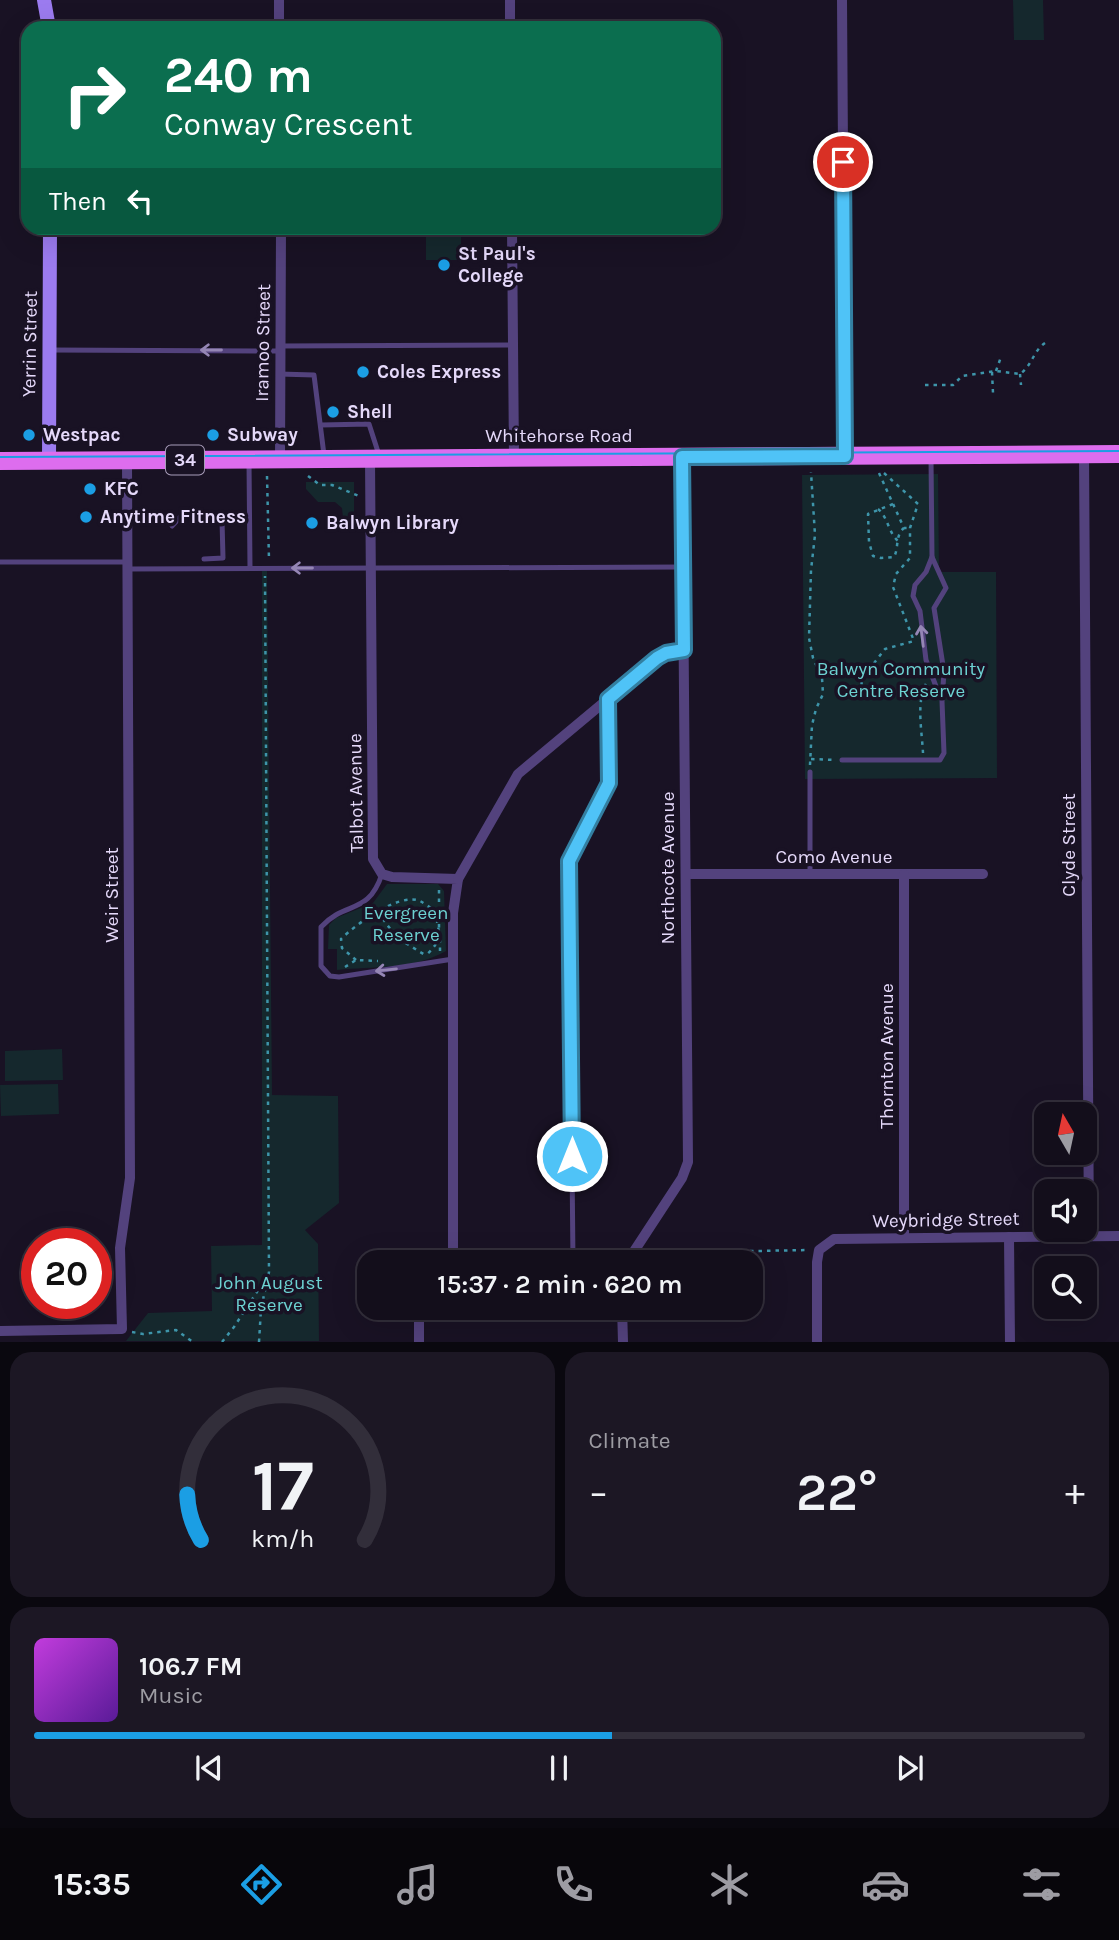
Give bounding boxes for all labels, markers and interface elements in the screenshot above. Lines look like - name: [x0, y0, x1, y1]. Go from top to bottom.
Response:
- text: 240 m: [164, 47, 313, 104]
- icon: right: [49, 49, 140, 140]
- text: Conway Crescent: [164, 106, 412, 143]
- pin: [813, 132, 873, 192]
- icon: arrive: [824, 143, 862, 181]
- icon: left: [121, 182, 159, 220]
- text: Then: [49, 186, 107, 217]
- place label: St Paul's College: [458, 243, 536, 287]
- marker: St Paul's College: [436, 257, 452, 273]
- street label: Iramoo Street: [251, 284, 275, 402]
- street label: Yerrin Street: [18, 291, 42, 397]
- one-way arrow: [200, 344, 223, 357]
- place label: Coles Express: [377, 361, 501, 383]
- marker: Coles Express: [355, 364, 371, 380]
- place label: Shell: [347, 401, 393, 423]
- marker: Shell: [325, 404, 341, 420]
- place label: Westpac: [43, 424, 121, 446]
- place label: Subway: [227, 424, 298, 446]
- street label: Whitehorse Road: [485, 425, 633, 447]
- marker: Westpac: [21, 427, 37, 443]
- marker: Subway: [205, 427, 221, 443]
- road number: 34: [166, 446, 204, 474]
- place label: KFC: [104, 478, 139, 500]
- marker: KFC: [82, 481, 98, 497]
- place label: Anytime Fitness: [100, 506, 246, 528]
- marker: Anytime Fitness: [78, 509, 94, 525]
- place label: Balwyn Library: [326, 512, 459, 534]
- marker: Balwyn Library: [304, 515, 320, 531]
- one-way arrow: [291, 561, 314, 575]
- one-way arrow: [915, 625, 928, 648]
- park label: Balwyn Community Centre Reserve: [817, 658, 985, 702]
- street label: Talbot Avenue: [344, 733, 368, 853]
- street label: Northcote Avenue: [657, 792, 679, 945]
- street label: Clyde Street: [1058, 793, 1080, 897]
- street label: Como Avenue: [775, 846, 893, 868]
- street label: Weir Street: [101, 847, 123, 943]
- park label: Evergreen Reserve: [363, 902, 449, 946]
- one-way arrow: [375, 964, 398, 977]
- street label: Thornton Avenue: [876, 983, 898, 1129]
- north arrow: [1034, 1102, 1097, 1166]
- map controls: [1034, 1102, 1097, 1319]
- position arrow: [535, 1119, 609, 1193]
- button: sound: [1034, 1179, 1097, 1242]
- street label: Weybridge Street: [872, 1208, 1020, 1232]
- speed limit sign: 20: [21, 1228, 112, 1319]
- button: search: [1034, 1256, 1097, 1319]
- text: 15:37 · 2 min · 620 m: [437, 1269, 683, 1300]
- park label: John August Reserve: [215, 1272, 323, 1316]
- text: Climate: [589, 1427, 671, 1454]
- text: 17: [251, 1444, 313, 1529]
- text: 22°: [796, 1462, 878, 1523]
- text: −: [589, 1470, 608, 1515]
- text: +: [1065, 1470, 1085, 1515]
- text: km/h: [251, 1524, 314, 1553]
- text: 106.7 FM: [139, 1651, 243, 1682]
- text: Music: [139, 1682, 203, 1709]
- icon: previous: [190, 1749, 228, 1787]
- icon: pause: [540, 1749, 578, 1787]
- icon: next: [891, 1749, 929, 1787]
- icon: directions: [237, 1860, 286, 1909]
- icon: music: [393, 1860, 442, 1909]
- icon: phone: [549, 1860, 598, 1909]
- icon: climate: [705, 1860, 754, 1909]
- icon: car: [861, 1860, 910, 1909]
- icon: filters: [1017, 1860, 1066, 1909]
- text: 15:35: [53, 1866, 131, 1903]

